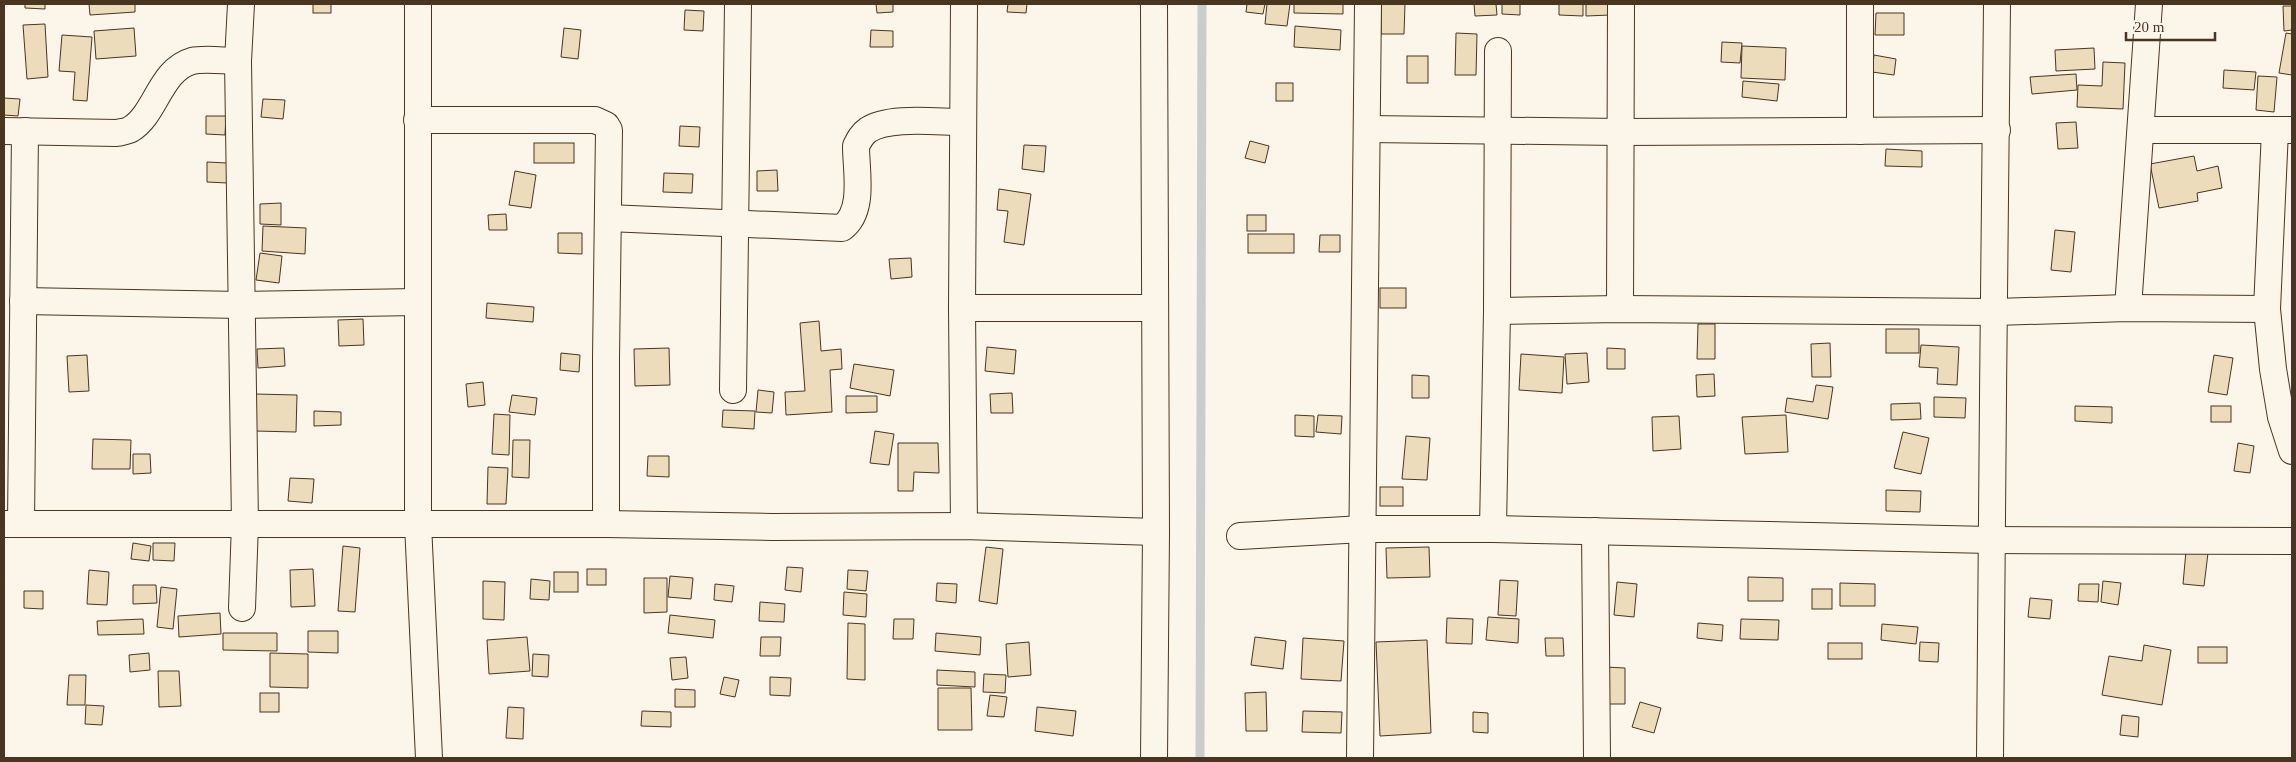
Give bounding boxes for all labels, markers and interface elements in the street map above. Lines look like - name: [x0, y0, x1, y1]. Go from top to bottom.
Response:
- scale bar: [2126, 10, 2215, 42]
- text: 20 m: [2134, 19, 2165, 35]

